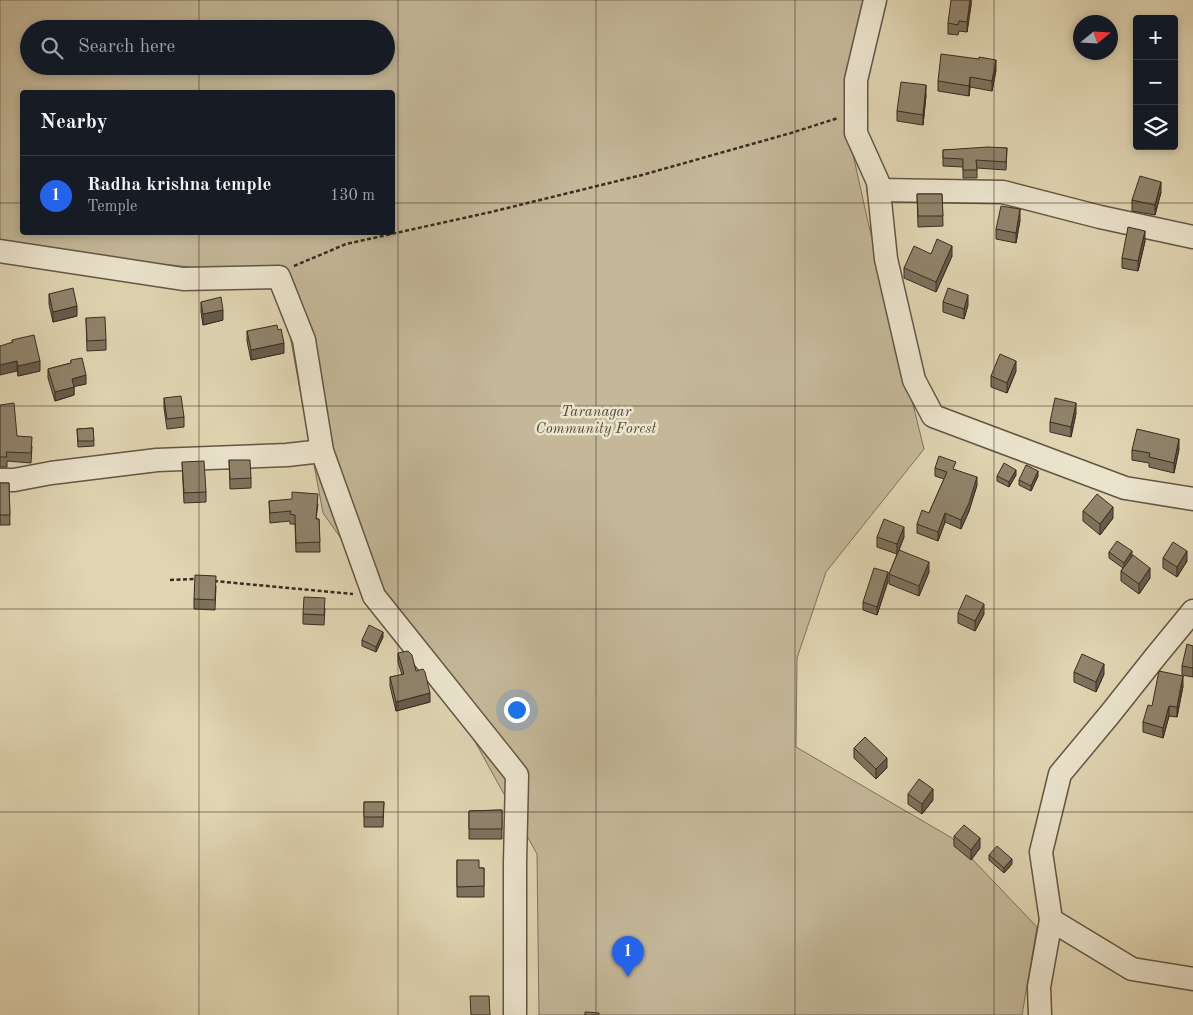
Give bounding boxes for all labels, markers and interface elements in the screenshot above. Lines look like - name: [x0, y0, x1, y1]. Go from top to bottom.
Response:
- north arrow: [1073, 15, 1118, 60]
- map controls: [1133, 15, 1178, 150]
- button: +: [1133, 15, 1178, 60]
- search box: [20, 20, 395, 75]
- icon: search: [38, 34, 66, 62]
- text: Search here: [78, 38, 175, 57]
- button: −: [1133, 60, 1178, 105]
- button: layers: [1133, 105, 1178, 150]
- text: Nearby: [40, 112, 108, 133]
- text: Radha krishna temple: [87, 176, 271, 195]
- text: 1: [51, 188, 61, 204]
- text: 130 m: [330, 188, 375, 204]
- text: Temple: [87, 199, 137, 215]
- park label: Taranagar Community Forest: [536, 405, 657, 437]
- your location: [504, 697, 530, 723]
- pin: 1: [612, 936, 644, 977]

